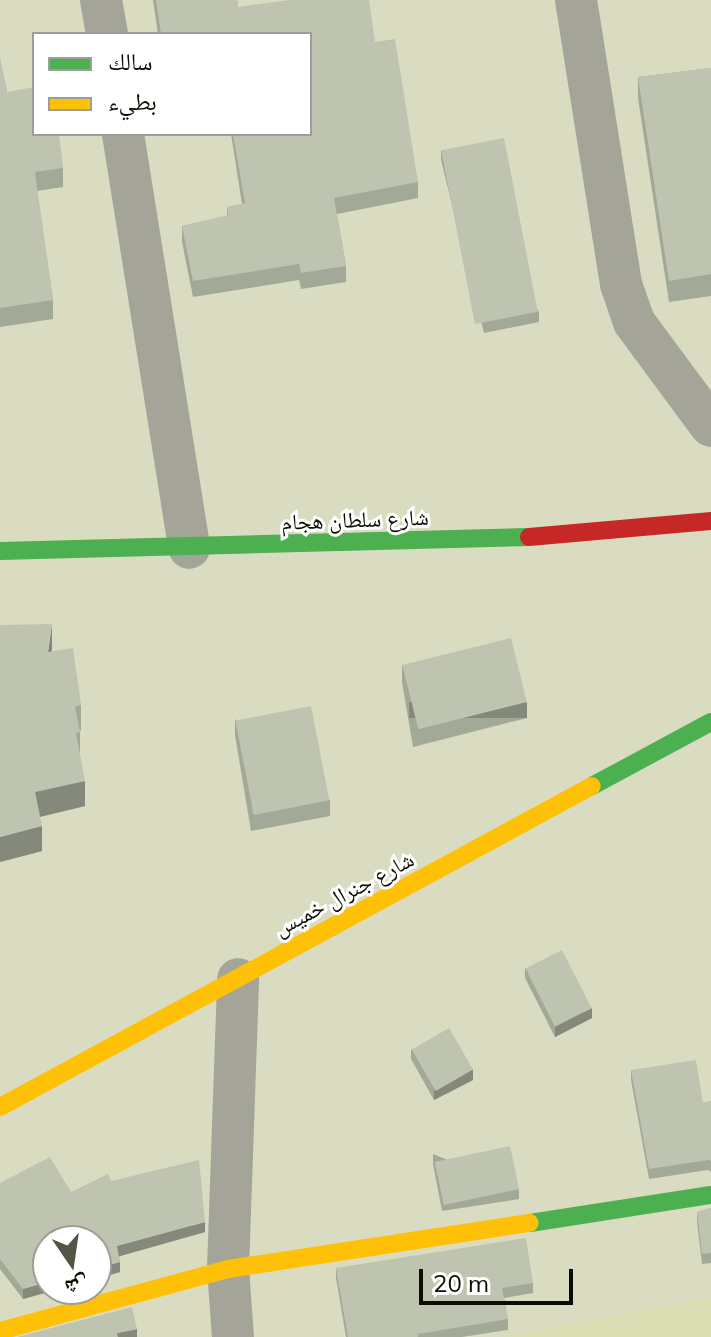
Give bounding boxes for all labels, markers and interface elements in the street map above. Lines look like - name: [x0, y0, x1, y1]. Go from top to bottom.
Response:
- legend: [32, 32, 312, 136]
- text: سالك: [108, 46, 153, 76]
- text: بطيء: [108, 86, 157, 116]
- street label: شارع سلطان هجام: [281, 504, 429, 536]
- street label: شارع جنرال خميس: [270, 846, 418, 942]
- north arrow: [32, 1225, 112, 1305]
- scale bar: [423, 1253, 577, 1303]
- text: 20 m: [433, 1268, 489, 1298]
- text: ش: [62, 1270, 91, 1303]

